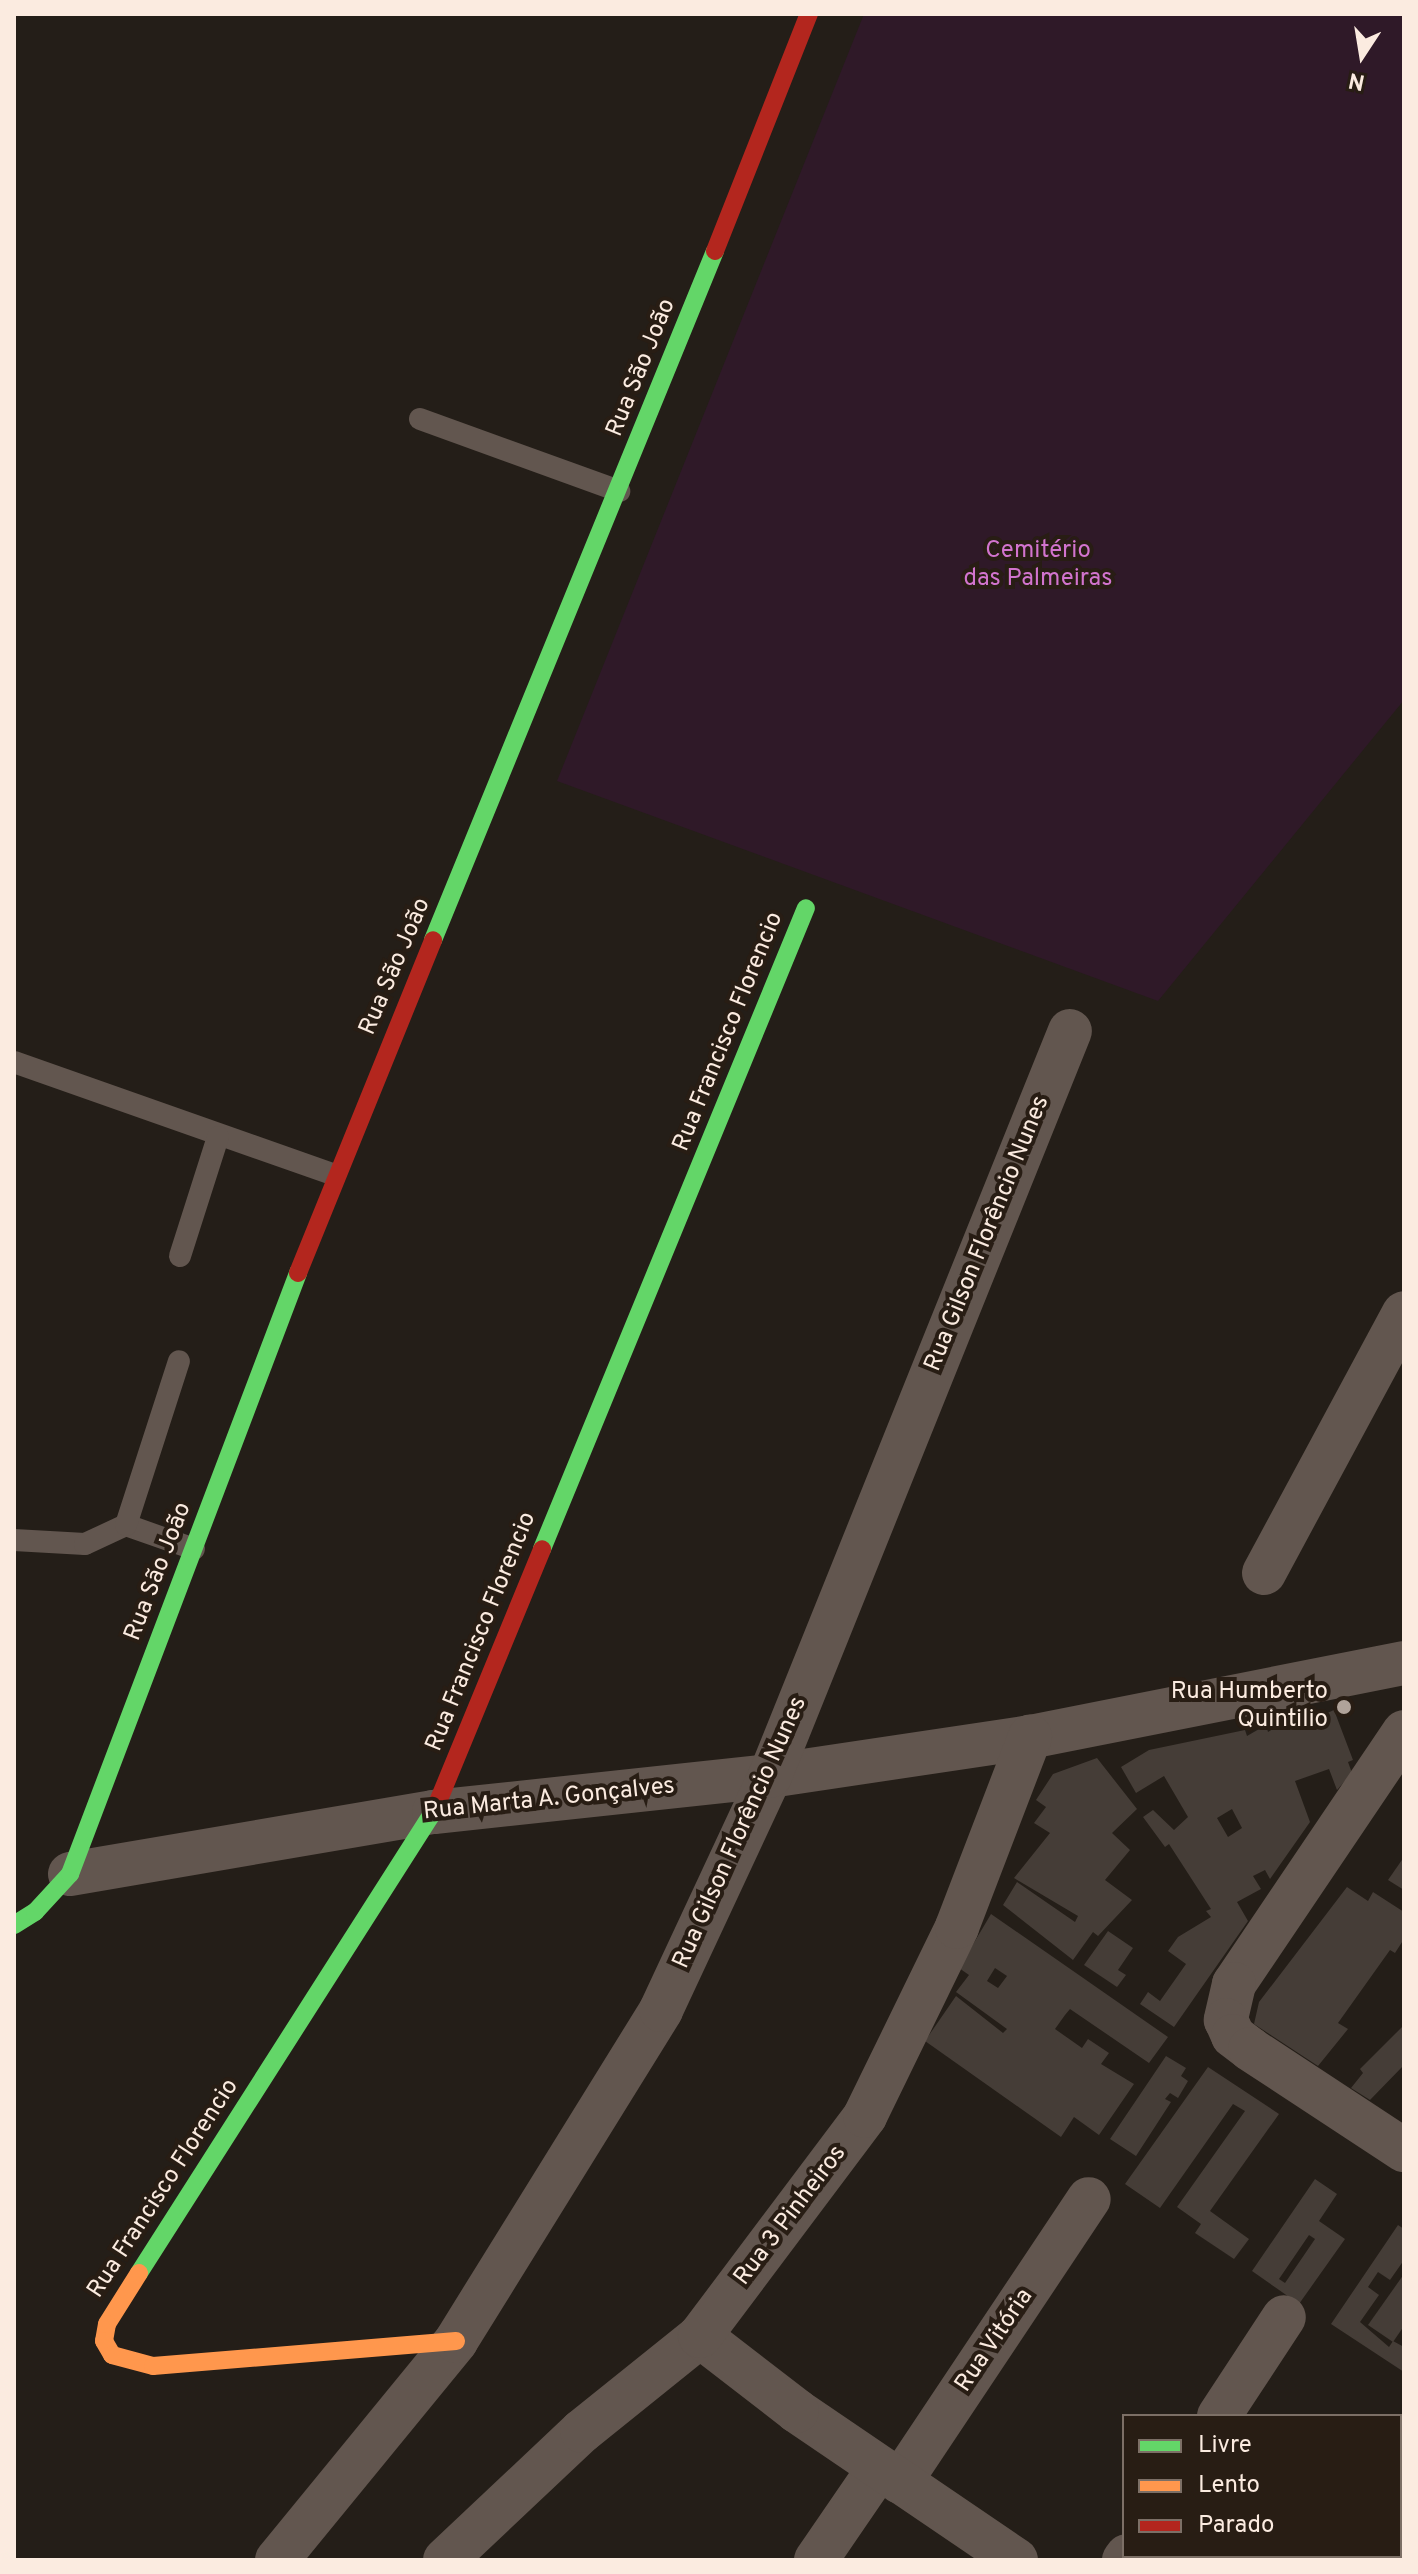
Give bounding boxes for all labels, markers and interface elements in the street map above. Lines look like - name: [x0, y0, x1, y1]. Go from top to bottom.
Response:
- north arrow: [1322, 16, 1402, 96]
- text: N: [1346, 65, 1367, 95]
- street label: Rua São João: [601, 295, 683, 441]
- park label: Cemitério das Palmeiras: [964, 538, 1112, 594]
- street label: Rua São João: [354, 894, 438, 1040]
- street label: Rua Francisco Florencio: [668, 908, 790, 1156]
- street label: Rua Gilson Florêncio Nunes: [919, 1092, 1057, 1376]
- street label: Rua São João: [119, 1499, 199, 1645]
- street label: Rua Francisco Florencio: [421, 1508, 543, 1756]
- place label: Rua Humberto Quintilio: [1171, 1679, 1328, 1735]
- street label: Rua Gilson Florêncio Nunes: [668, 1693, 814, 1973]
- marker: Rua Humberto Quintilio: [1335, 1698, 1353, 1716]
- street label: Rua Marta A. Gonçalves: [421, 1772, 677, 1828]
- street label: Rua Francisco Florencio: [82, 2074, 246, 2304]
- street label: Rua 3 Pinheiros: [729, 2140, 853, 2292]
- street label: Rua Vitória: [950, 2283, 1040, 2399]
- legend: [1122, 2414, 1402, 2558]
- text: Livre: [1198, 2431, 1252, 2461]
- text: Lento: [1198, 2471, 1260, 2501]
- text: Parado: [1198, 2511, 1274, 2541]

